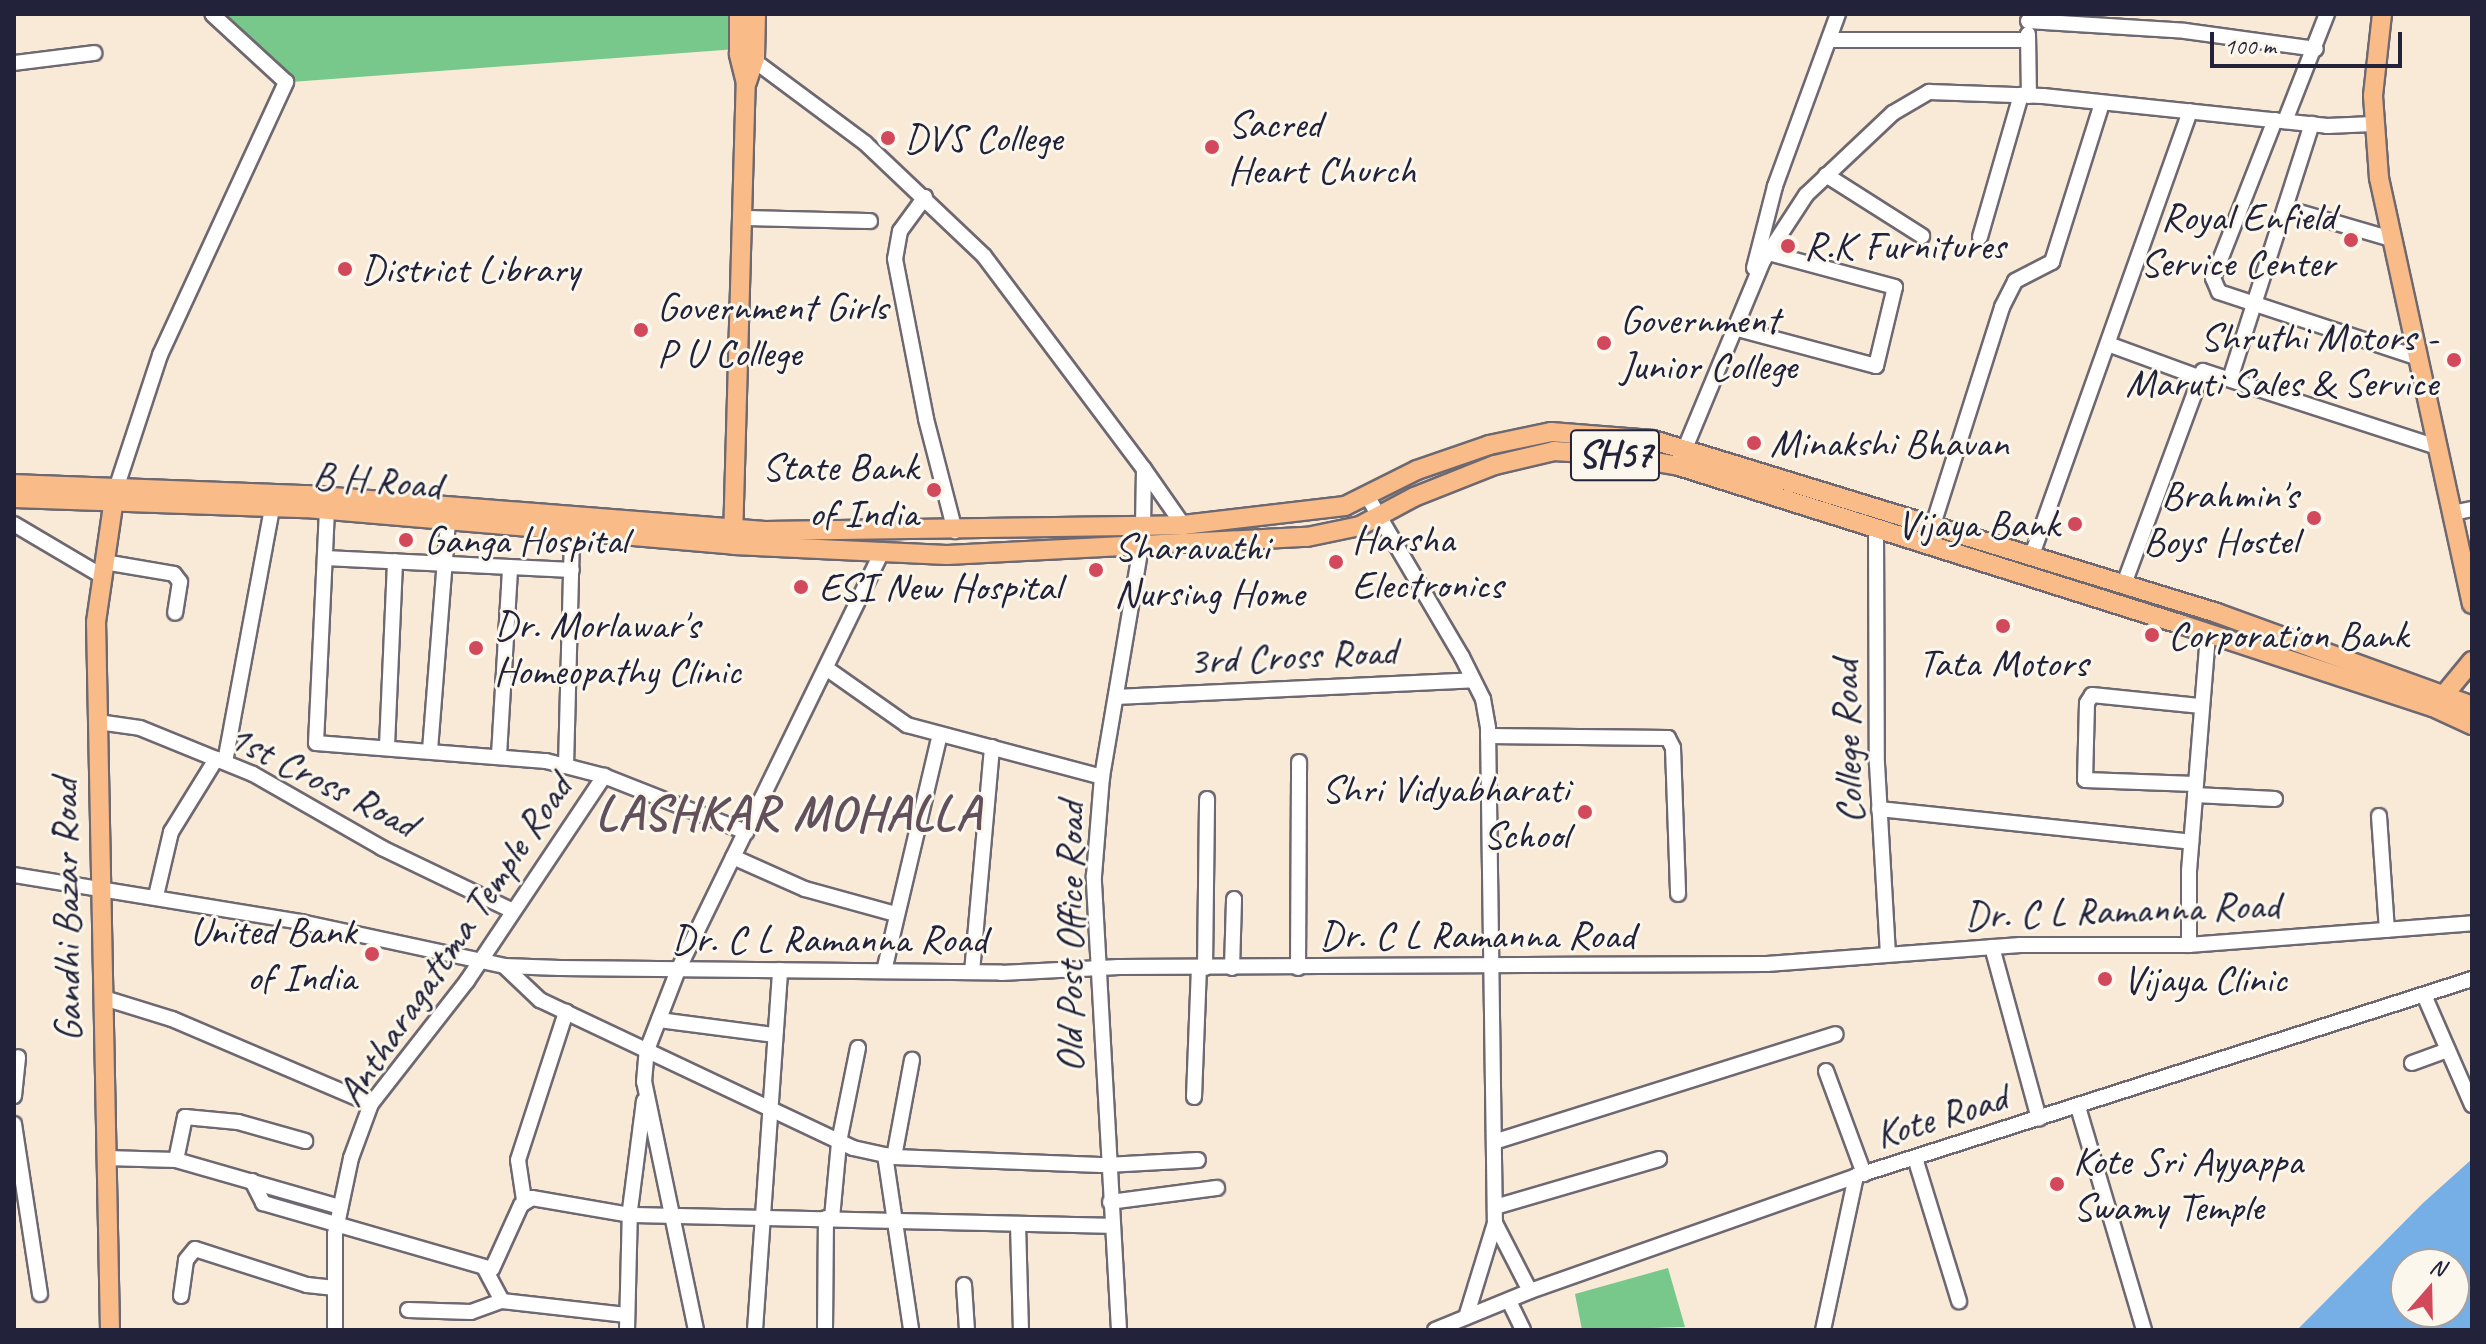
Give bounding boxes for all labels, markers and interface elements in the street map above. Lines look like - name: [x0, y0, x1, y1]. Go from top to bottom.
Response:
- scale bar: [2214, 16, 2406, 66]
- text: 100 m: [2224, 31, 2276, 61]
- place label: Sacred Heart Church: [1228, 100, 1417, 194]
- place label: DVS College: [904, 114, 1062, 162]
- marker: DVS College: [879, 129, 897, 147]
- marker: Sacred Heart Church: [1203, 138, 1221, 156]
- place label: Royal Enfield Service Center: [2140, 193, 2335, 287]
- place label: R.K Furnitures: [1804, 222, 2005, 270]
- marker: Royal Enfield Service Center: [2342, 231, 2360, 249]
- marker: R.K Furnitures: [1779, 237, 1797, 255]
- place label: District Library: [361, 245, 579, 293]
- marker: District Library: [336, 260, 354, 278]
- place label: Government Girls P U College: [657, 283, 888, 377]
- place label: Government Junior College: [1620, 296, 1797, 390]
- place label: Shruthi Motors - Maruti Sales & Service: [2126, 313, 2438, 407]
- marker: Government Girls P U College: [632, 321, 650, 339]
- marker: Government Junior College: [1595, 334, 1613, 352]
- marker: Shruthi Motors - Maruti Sales & Service: [2445, 351, 2463, 369]
- place label: Minakshi Bhavan: [1770, 419, 2009, 467]
- road number: SH57: [1569, 421, 1661, 489]
- marker: Minakshi Bhavan: [1745, 434, 1763, 452]
- place label: State Bank of India: [760, 443, 918, 537]
- street label: B H Road: [310, 450, 444, 510]
- place label: Brahmin's Boys Hostel: [2143, 471, 2298, 565]
- marker: State Bank of India: [925, 481, 943, 499]
- place label: Vijaya Bank: [1897, 500, 2059, 548]
- marker: Brahmin's Boys Hostel: [2305, 509, 2323, 527]
- place label: Harsha Electronics: [1352, 515, 1503, 609]
- marker: Vijaya Bank: [2066, 515, 2084, 533]
- place label: Ganga Hospital: [424, 516, 628, 564]
- place label: Sharavathi Nursing Home: [1114, 523, 1302, 617]
- marker: Ganga Hospital: [395, 529, 417, 551]
- marker: Harsha Electronics: [1327, 553, 1345, 571]
- marker: Sharavathi Nursing Home: [1085, 559, 1107, 581]
- place label: ESI New Hospital: [819, 563, 1061, 611]
- marker: ESI New Hospital: [790, 576, 812, 598]
- place label: Dr. Morlawar's Homeopathy Clinic: [494, 601, 742, 695]
- place label: Corporation Bank: [2168, 611, 2409, 659]
- marker: Tata Motors: [1994, 617, 2012, 635]
- marker: Corporation Bank: [2143, 626, 2161, 644]
- street label: 3rd Cross Road: [1187, 627, 1399, 685]
- marker: Dr. Morlawar's Homeopathy Clinic: [465, 637, 487, 659]
- place label: Tata Motors: [1918, 639, 2088, 687]
- street label: College Road: [1820, 660, 1874, 824]
- street label: 1st Cross Road: [220, 712, 426, 848]
- place label: Shri Vidyabharati School: [1321, 765, 1569, 859]
- street label: Antharagattma Temple Road: [326, 766, 582, 1114]
- street label: Gandhi Bazar Road: [40, 778, 92, 1042]
- district label: LASHKAR MOHALLA: [597, 785, 981, 843]
- street label: Old Post Office Road: [1046, 802, 1094, 1072]
- marker: Shri Vidyabharati School: [1576, 803, 1594, 821]
- street label: Dr. C L Ramanna Road: [1963, 880, 2281, 940]
- place label: United Bank of India: [189, 907, 356, 1001]
- street label: Dr. C L Ramanna Road: [1319, 911, 1635, 959]
- street label: Dr. C L Ramanna Road: [671, 915, 987, 963]
- marker: United Bank of India: [363, 945, 381, 963]
- place label: Vijaya Clinic: [2123, 955, 2288, 1003]
- marker: Vijaya Clinic: [2094, 968, 2116, 990]
- street label: Kote Road: [1869, 1073, 2013, 1159]
- place label: Kote Sri Ayyappa Swamy Temple: [2073, 1137, 2302, 1231]
- marker: Kote Sri Ayyappa Swamy Temple: [2048, 1175, 2066, 1193]
- north arrow: [2390, 1248, 2470, 1328]
- text: N: [2426, 1252, 2449, 1283]

